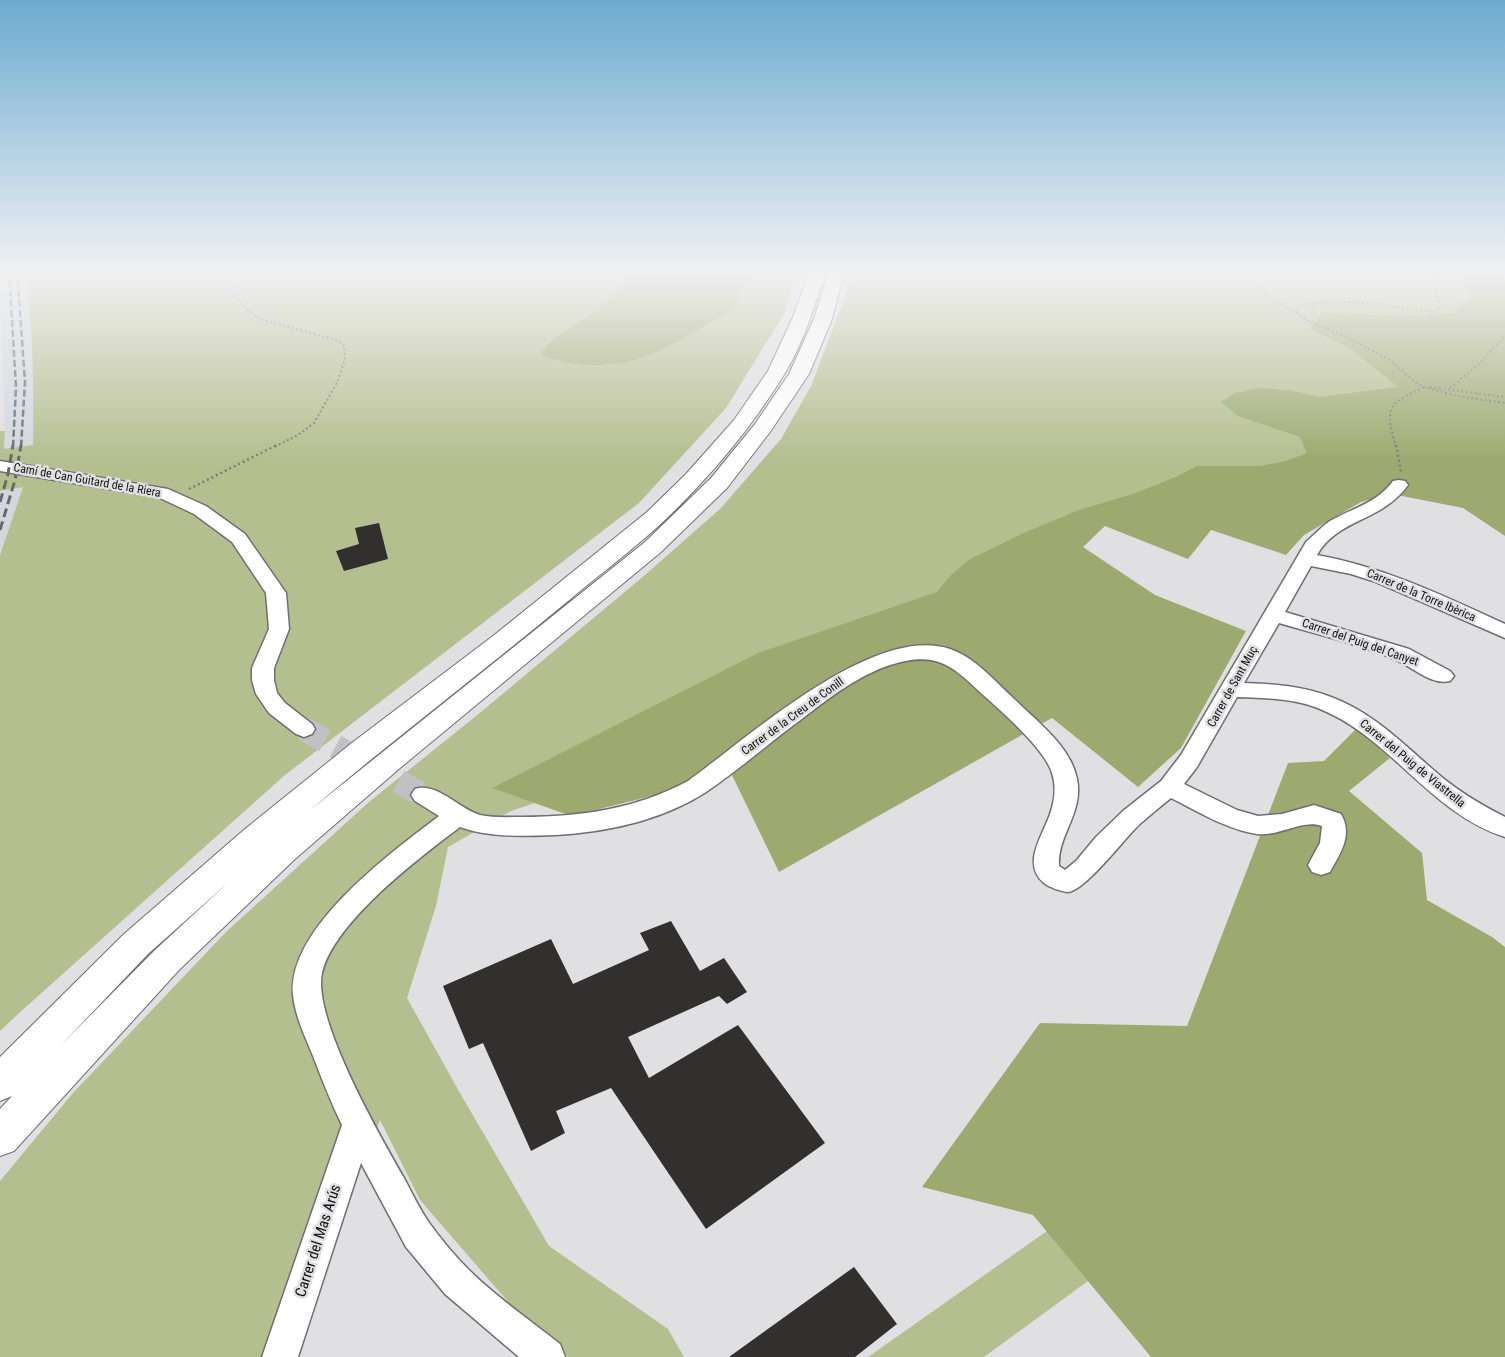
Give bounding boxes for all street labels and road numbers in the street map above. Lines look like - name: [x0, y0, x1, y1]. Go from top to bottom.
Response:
- street label: Camí de Can Guitard de la Riera: [12, 461, 162, 501]
- street label: Carrer de la Torre Ibèrica: [1364, 567, 1478, 625]
- street label: Carrer del Puig del Canyet: [1300, 616, 1420, 670]
- street label: Carrer de Sant Muç: [1205, 644, 1261, 730]
- street label: Carrer de la Creu de Conill: [739, 675, 847, 759]
- street label: Carrer del Puig de Viastrella: [1356, 717, 1468, 811]
- street label: Carrer del Mas Arús: [292, 1182, 346, 1300]

